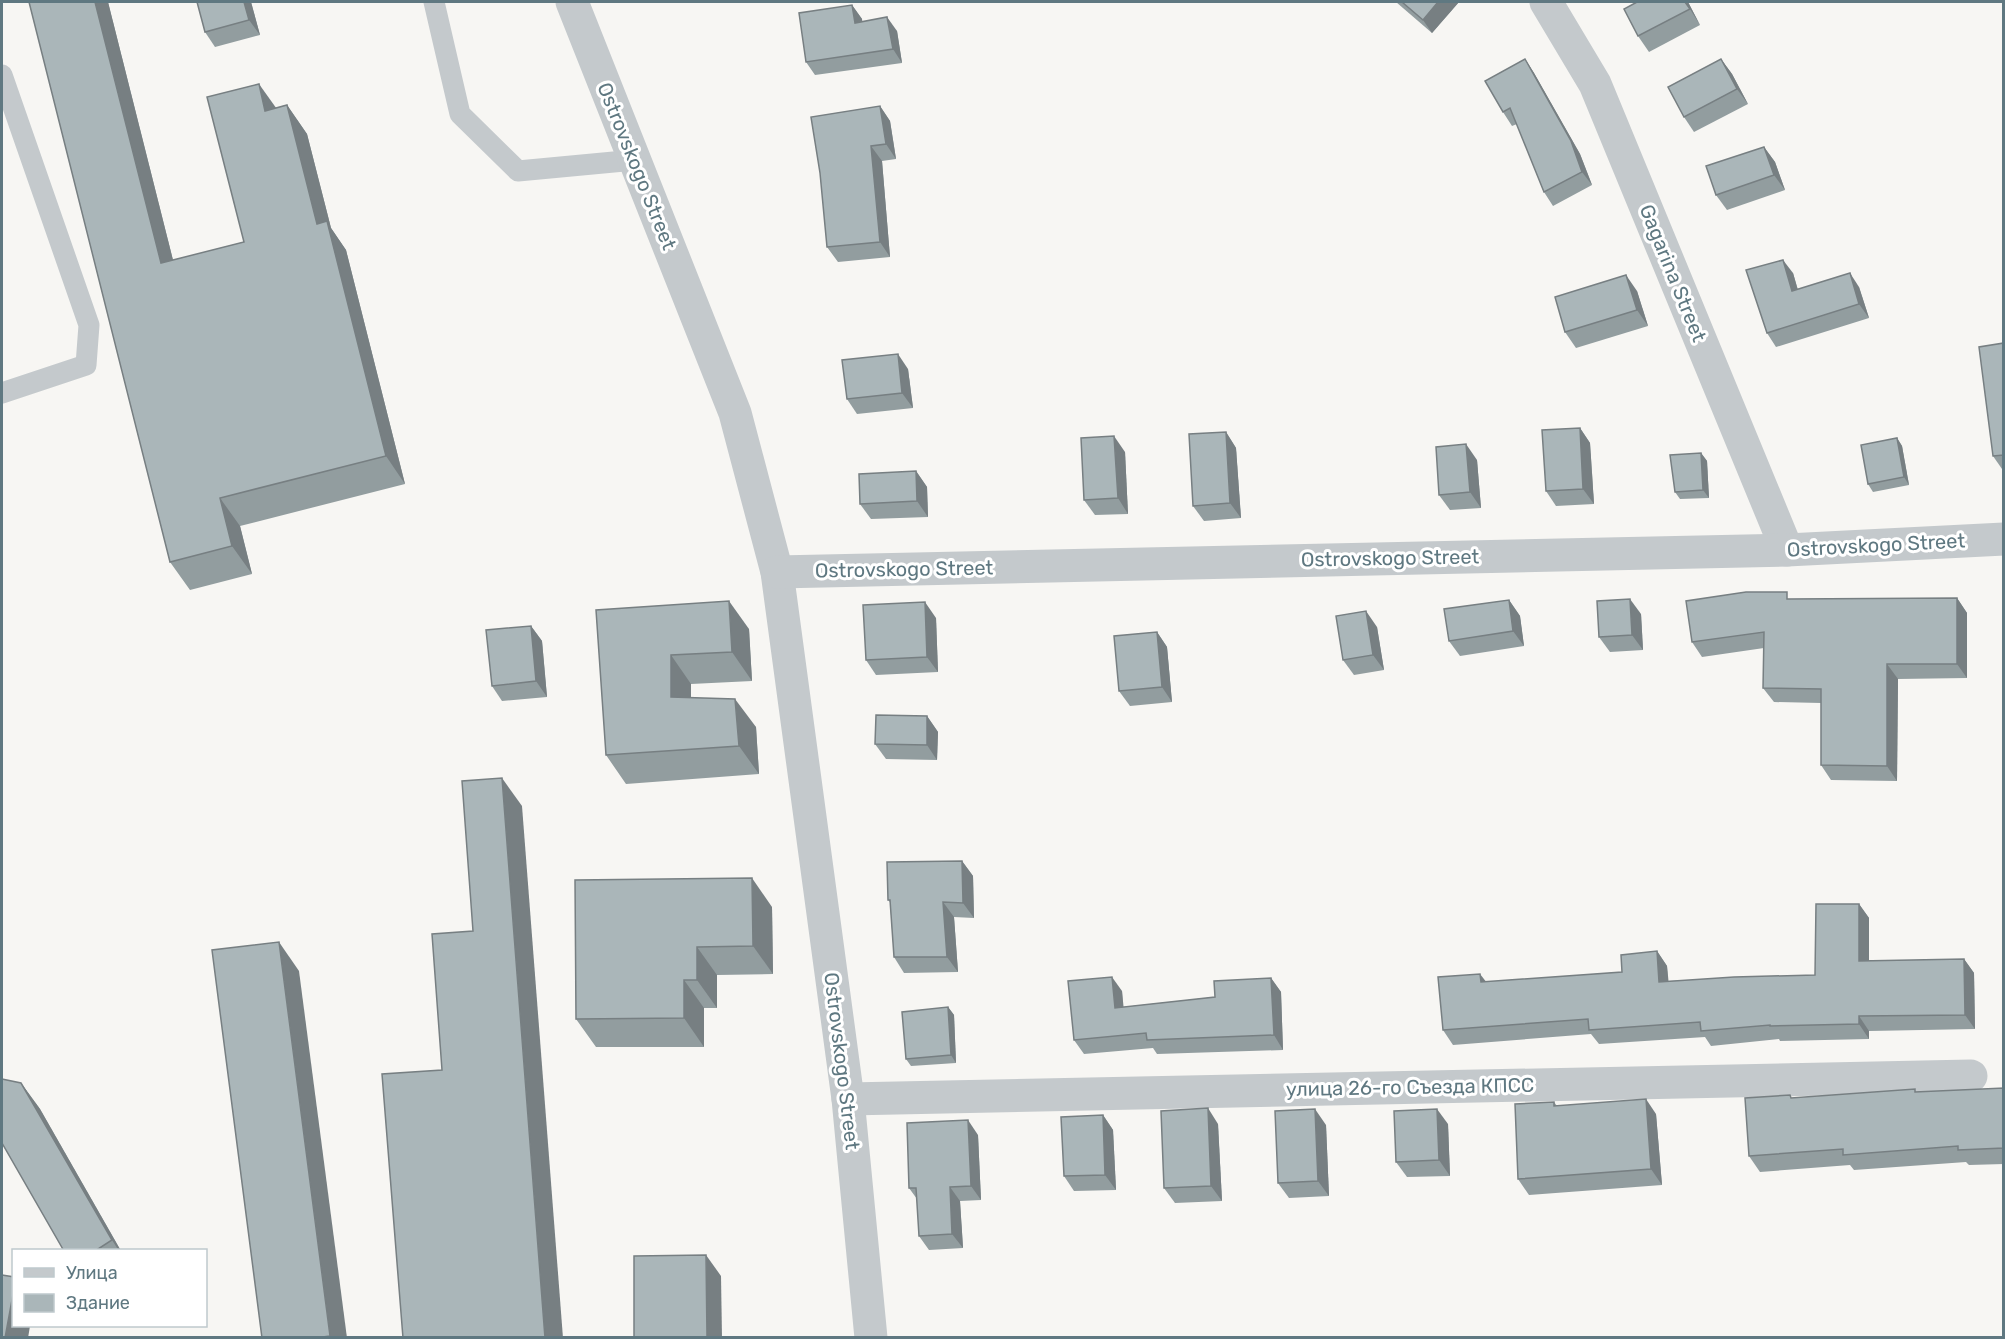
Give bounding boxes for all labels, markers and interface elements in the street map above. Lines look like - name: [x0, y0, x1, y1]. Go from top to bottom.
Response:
- street label: Ostrovskogo Street: [592, 79, 682, 253]
- street label: Gagarina Street: [1635, 201, 1712, 345]
- street label: Ostrovskogo Street: [1786, 528, 1966, 562]
- street label: Ostrovskogo Street: [1301, 544, 1480, 572]
- street label: Ostrovskogo Street: [815, 555, 994, 583]
- street label: Ostrovskogo Street: [819, 971, 865, 1151]
- street label: улица 26-го Съезда КПСС: [1286, 1073, 1534, 1101]
- legend: [12, 1249, 207, 1327]
- text: Улица: [66, 1262, 118, 1284]
- text: Здание: [66, 1292, 130, 1314]

